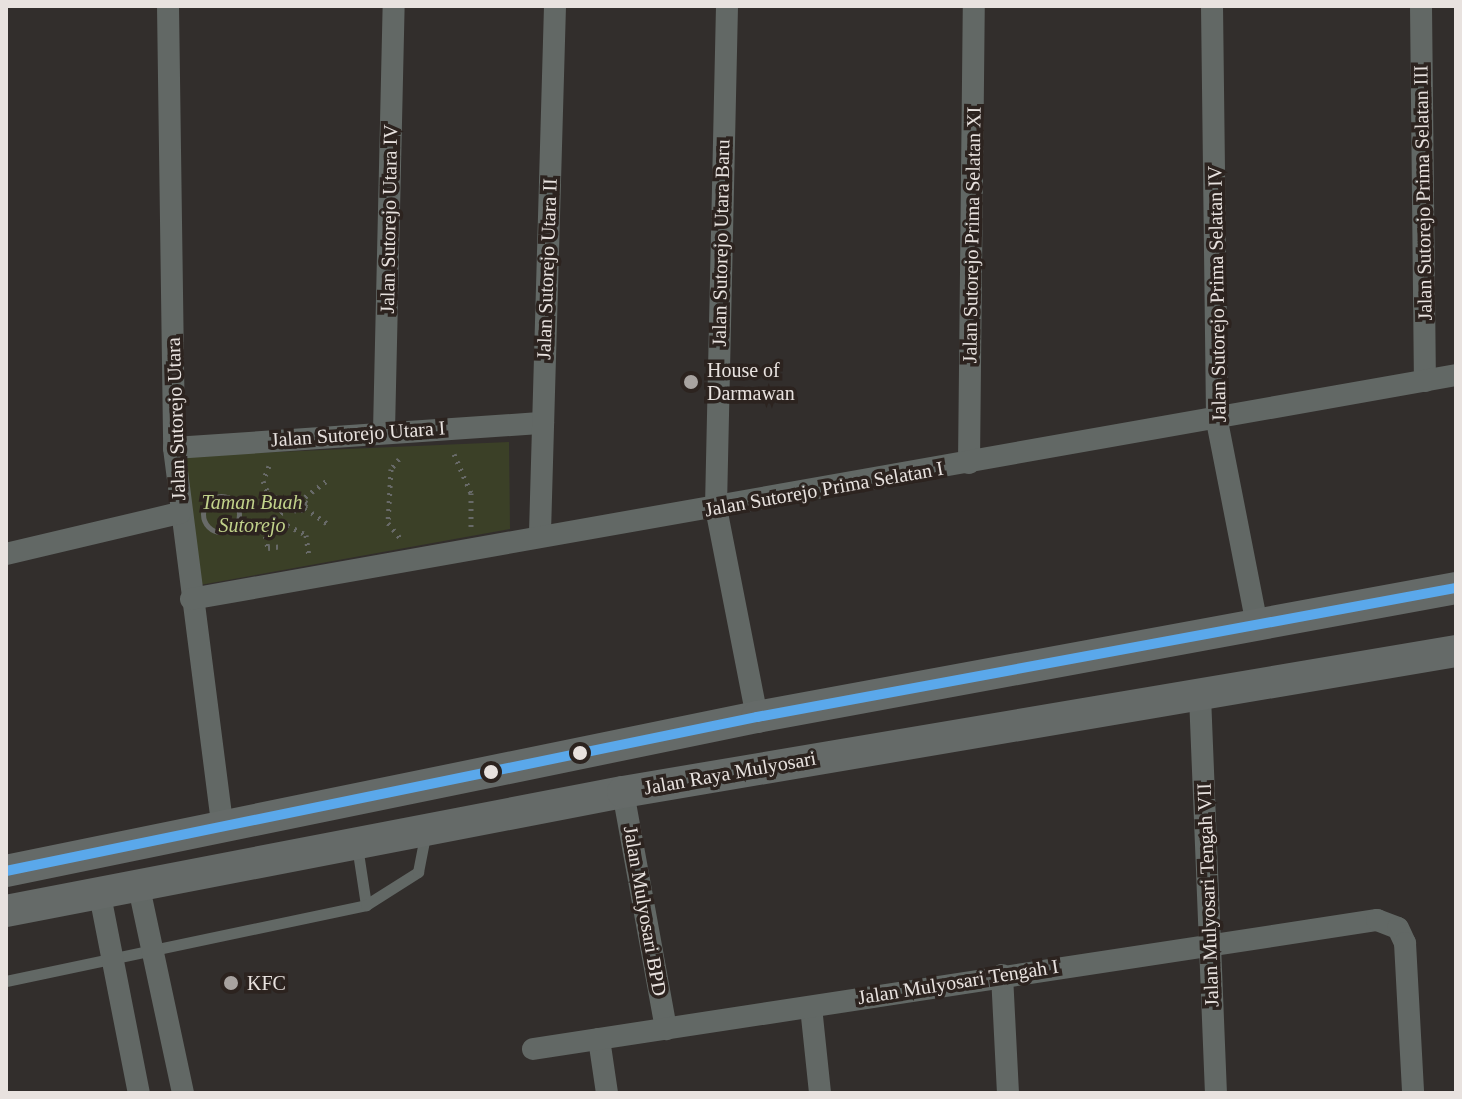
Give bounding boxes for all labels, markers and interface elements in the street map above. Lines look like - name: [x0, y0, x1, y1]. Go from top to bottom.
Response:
- street label: Jalan Sutorejo Prima Selatan III: [1409, 65, 1437, 321]
- street label: Jalan Sutorejo Prima Selatan XI: [958, 107, 986, 363]
- street label: Jalan Sutorejo Utara IV: [375, 124, 403, 314]
- street label: Jalan Sutorejo Utara Baru: [707, 139, 735, 347]
- street label: Jalan Sutorejo Prima Selatan IV: [1203, 166, 1231, 422]
- street label: Jalan Sutorejo Utara II: [532, 178, 562, 360]
- street label: Jalan Sutorejo Utara: [161, 337, 191, 501]
- place label: House of Darmawan: [707, 358, 795, 405]
- marker: House of Darmawan: [682, 373, 700, 391]
- street label: Jalan Sutorejo Utara I: [270, 416, 446, 452]
- street label: Jalan Sutorejo Prima Selatan I: [703, 456, 945, 522]
- park label: Taman Buah Sutorejo: [202, 491, 302, 538]
- unlabelled marker: [572, 745, 588, 761]
- street label: Jalan Raya Mulyosari: [642, 746, 818, 800]
- unlabelled marker: [483, 764, 499, 780]
- street label: Jalan Mulyosari Tengah VII: [1192, 782, 1224, 1008]
- street label: Jalan Mulyosari BPD: [618, 824, 672, 998]
- street label: Jalan Mulyosari Tengah I: [856, 954, 1060, 1010]
- place label: KFC: [247, 971, 286, 995]
- marker: KFC: [222, 974, 240, 992]

